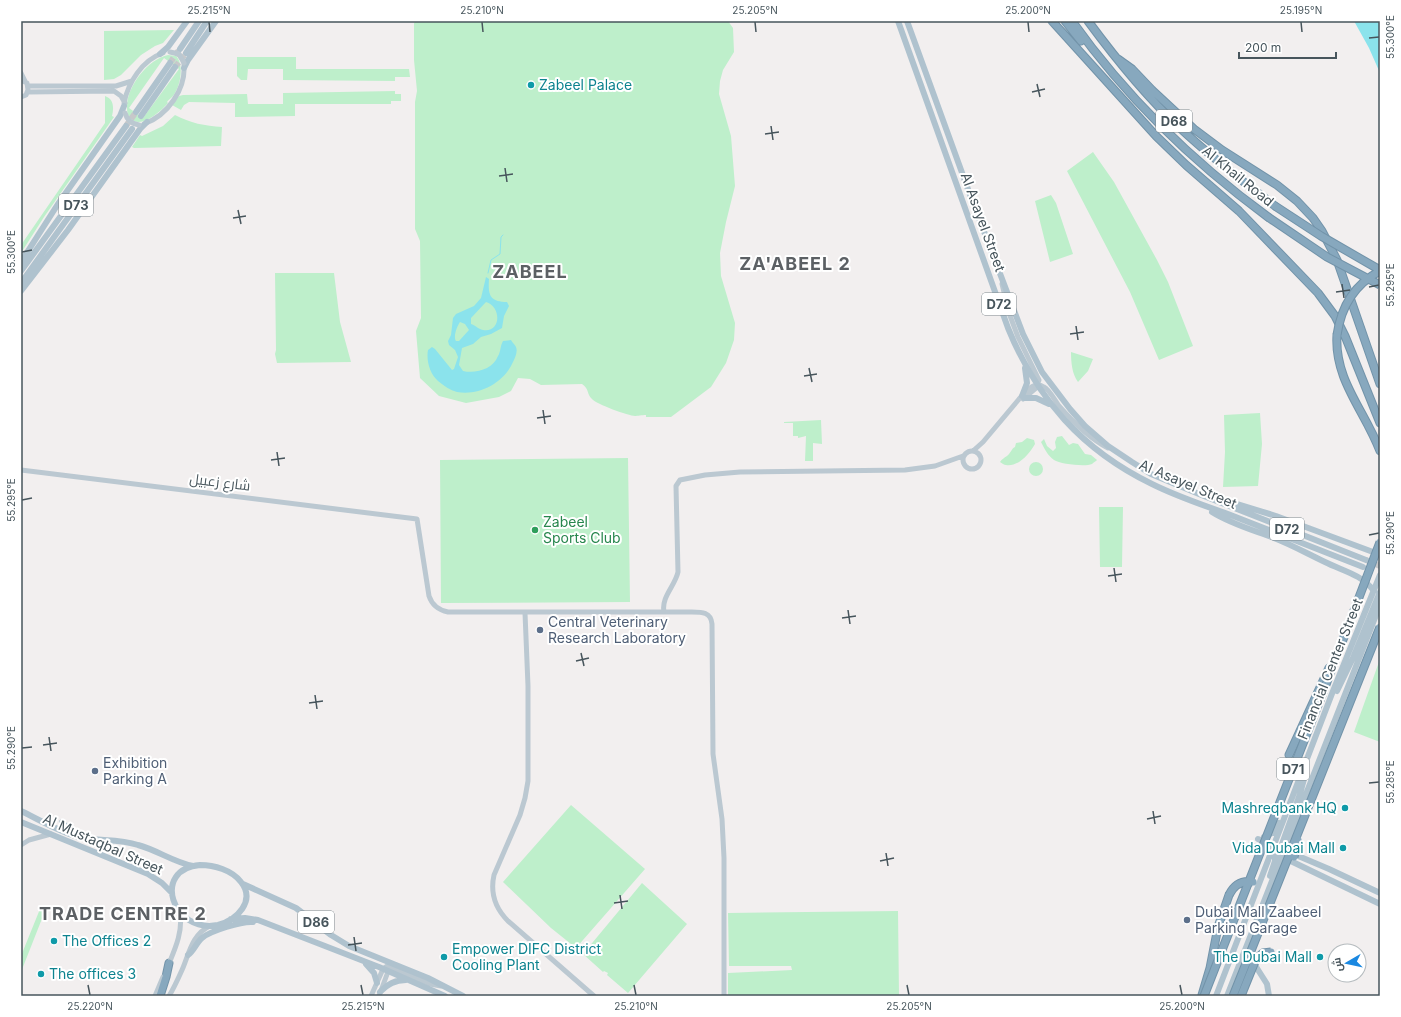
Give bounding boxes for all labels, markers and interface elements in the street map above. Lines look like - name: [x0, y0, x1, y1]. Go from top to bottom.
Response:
- text: 25.215°N: [187, 4, 231, 16]
- text: 25.210°N: [460, 4, 504, 16]
- text: 25.205°N: [732, 4, 778, 16]
- text: 25.200°N: [1005, 4, 1051, 16]
- text: 25.195°N: [1280, 4, 1322, 16]
- text: 55.300°E: [1384, 15, 1396, 59]
- scale bar: [1239, 34, 1336, 60]
- text: 200 m: [1245, 40, 1281, 55]
- place label: Zabeel Palace: [539, 76, 632, 93]
- marker: Zabeel Palace: [526, 80, 536, 90]
- road number: D68: [1156, 110, 1192, 132]
- street label: Al Khail Road: [1199, 142, 1277, 210]
- street label: Al Asayel Street: [958, 170, 1009, 274]
- road number: D73: [59, 194, 93, 216]
- text: 55.300°E: [5, 230, 17, 274]
- district label: ZA'ABEEL 2: [739, 253, 851, 274]
- district label: ZABEEL: [492, 261, 568, 282]
- text: 55.295°E: [1384, 263, 1396, 307]
- road number: D72: [982, 293, 1016, 315]
- street label: Al Asayel Street: [1137, 455, 1240, 512]
- street label: شارع زعبيل: [189, 469, 251, 495]
- text: 55.295°E: [5, 478, 17, 522]
- text: 55.290°E: [1384, 511, 1396, 555]
- place label: Zabeel Sports Club: [543, 513, 621, 546]
- road number: D72: [1270, 518, 1304, 540]
- marker: Zabeel Sports Club: [530, 525, 540, 535]
- street label: Financial Center Street: [1293, 595, 1366, 742]
- place label: Central Veterinary Research Laboratory: [548, 613, 686, 646]
- marker: Central Veterinary Research Laboratory: [535, 625, 545, 635]
- text: 55.290°E: [5, 726, 17, 770]
- place label: Exhibition Parking A: [103, 754, 167, 787]
- road number: D71: [1277, 758, 1309, 780]
- text: 55.285°E: [1384, 760, 1396, 804]
- marker: Exhibition Parking A: [90, 766, 100, 776]
- place label: Mashreqbank HQ: [1221, 799, 1337, 816]
- marker: Mashreqbank HQ: [1340, 803, 1350, 813]
- street label: Al Mustaqbal Street: [40, 809, 166, 878]
- place label: Vida Dubai Mall: [1232, 839, 1335, 856]
- marker: Vida Dubai Mall: [1338, 843, 1348, 853]
- district label: TRADE CENTRE 2: [39, 903, 207, 924]
- place label: Dubai Mall Zaabeel Parking Garage: [1195, 903, 1321, 936]
- road number: D86: [298, 911, 334, 933]
- marker: Dubai Mall Zaabeel Parking Garage: [1182, 915, 1192, 925]
- place label: The Offices 2: [62, 932, 151, 949]
- marker: The Offices 2: [49, 936, 59, 946]
- place label: Empower DIFC District Cooling Plant: [452, 940, 602, 973]
- north arrow: [1327, 943, 1367, 983]
- place label: The Dubai Mall: [1213, 948, 1312, 965]
- marker: Empower DIFC District Cooling Plant: [439, 952, 449, 962]
- marker: The Dubai Mall: [1315, 952, 1325, 962]
- text: ش: [1329, 956, 1345, 973]
- place label: The offices 3: [49, 965, 136, 982]
- marker: The offices 3: [36, 969, 46, 979]
- text: 25.220°N: [67, 1000, 113, 1012]
- text: 25.215°N: [341, 1000, 385, 1012]
- text: 25.210°N: [614, 1000, 658, 1012]
- text: 25.205°N: [886, 1000, 932, 1012]
- text: 25.200°N: [1159, 1000, 1205, 1012]

